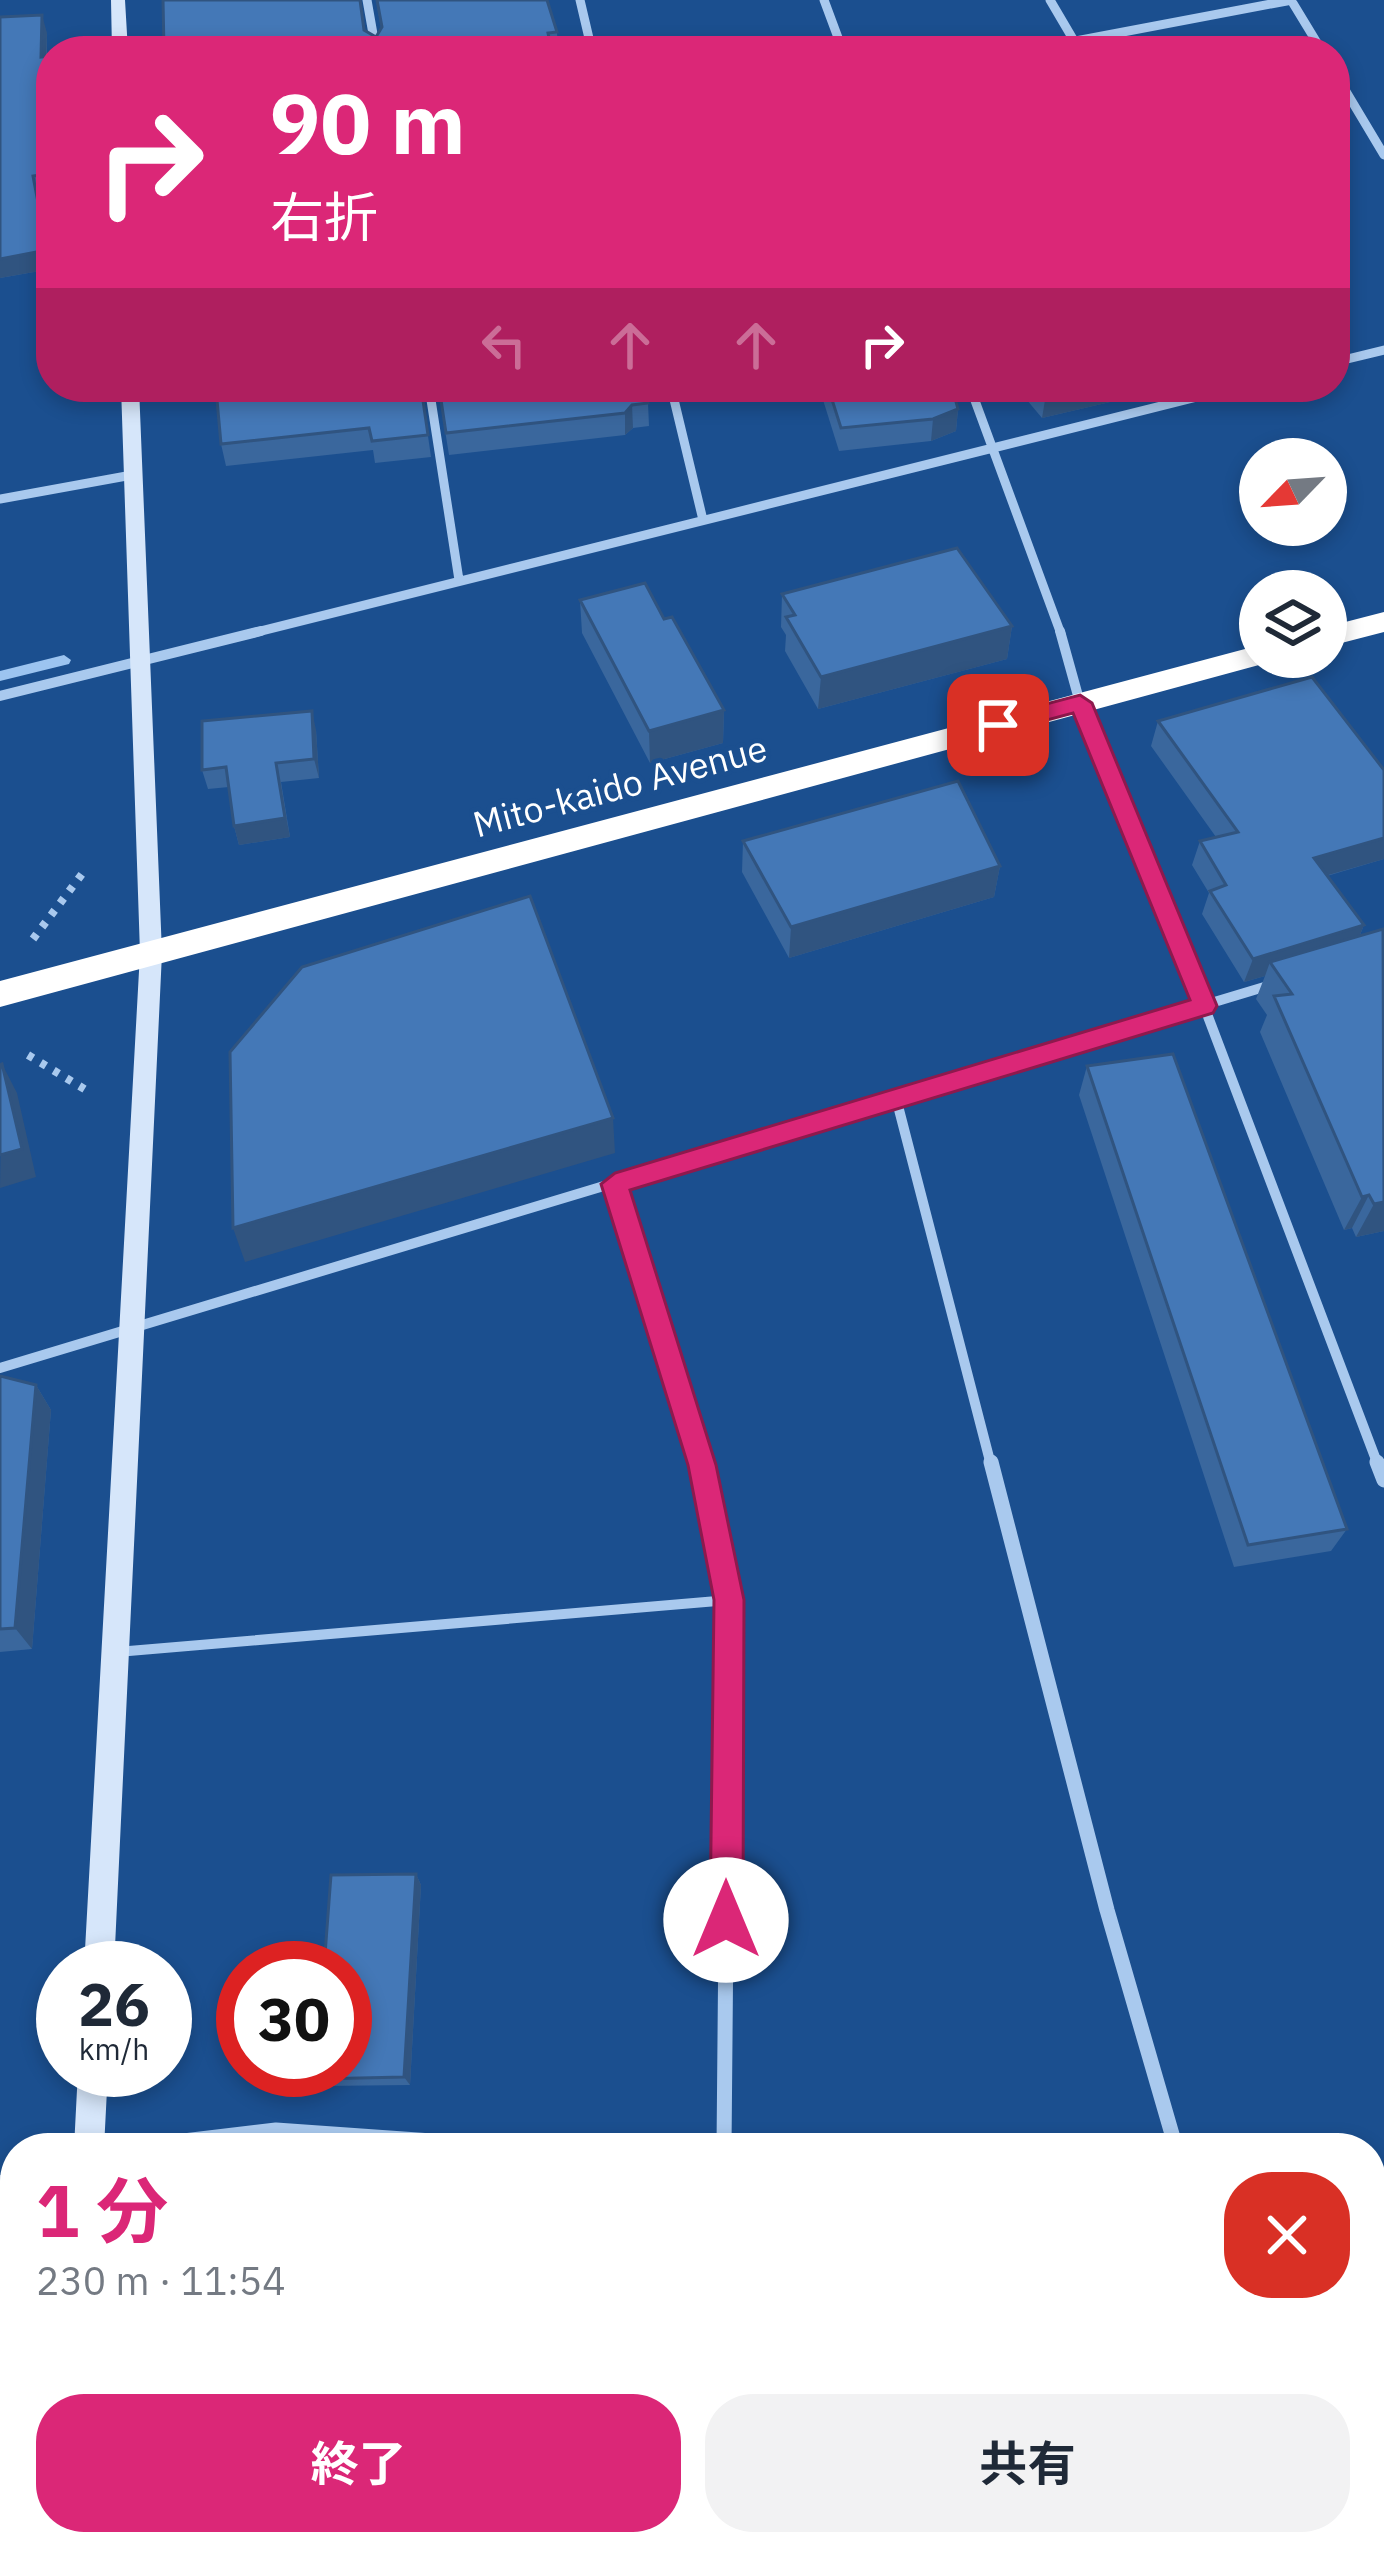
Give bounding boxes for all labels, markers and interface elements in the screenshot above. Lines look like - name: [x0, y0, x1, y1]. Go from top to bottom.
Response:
- text: 90 m: [270, 68, 466, 177]
- icon: right: [72, 84, 228, 240]
- text: 右折: [270, 182, 378, 252]
- icon: left: [471, 312, 537, 378]
- icon: ahead: [597, 312, 663, 378]
- icon: ahead: [723, 312, 789, 378]
- icon: right: [849, 312, 915, 378]
- north arrow: [1239, 438, 1347, 546]
- map controls: [1239, 438, 1347, 678]
- button: layers: [1239, 570, 1347, 678]
- pin: [947, 674, 1049, 776]
- icon: arrive: [965, 692, 1031, 758]
- street label: Mito-kaido Avenue: [468, 724, 772, 847]
- position arrow: [663, 1857, 789, 1983]
- speed limit sign: 30: [216, 1941, 372, 2097]
- text: 26: [78, 1964, 150, 2043]
- text: km/h: [79, 2029, 149, 2068]
- text: 1 分: [36, 2163, 168, 2257]
- button: close: [1224, 2172, 1350, 2298]
- text: 230 m · 11:54: [36, 2255, 286, 2306]
- button: 終了: [36, 2394, 681, 2532]
- button: 共有: [705, 2394, 1350, 2532]

